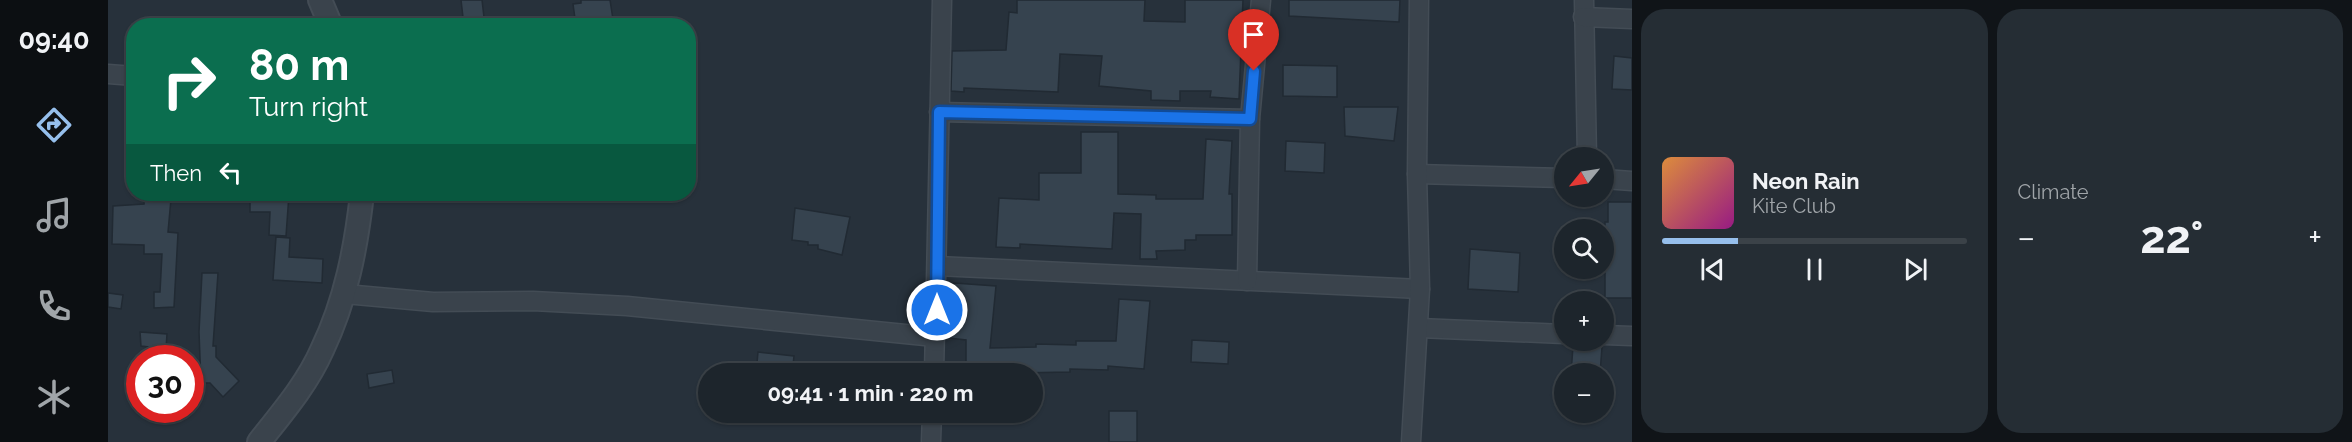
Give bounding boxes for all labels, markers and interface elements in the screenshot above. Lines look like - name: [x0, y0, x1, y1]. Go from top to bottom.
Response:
- pin: [1228, 9, 1279, 71]
- icon: arrive: [1237, 18, 1270, 51]
- text: 09:40: [18, 24, 90, 55]
- text: 80 m: [249, 41, 349, 90]
- icon: right: [150, 42, 228, 120]
- text: Turn right: [249, 91, 368, 122]
- icon: directions: [33, 104, 75, 146]
- north arrow: [1554, 147, 1614, 207]
- map controls: [1554, 147, 1614, 423]
- icon: left: [214, 156, 247, 189]
- text: Then: [150, 160, 202, 186]
- text: Neon Rain: [1752, 168, 1860, 194]
- text: Climate: [2018, 180, 2089, 204]
- icon: music: [33, 194, 75, 236]
- text: Kite Club: [1752, 194, 1836, 218]
- text: 22°: [2140, 211, 2203, 264]
- text: −: [2018, 218, 2035, 257]
- text: +: [2308, 218, 2322, 257]
- button: search: [1554, 219, 1614, 279]
- icon: previous: [1696, 253, 1729, 286]
- icon: pause: [1798, 253, 1831, 286]
- icon: next: [1899, 253, 1932, 286]
- position arrow: [905, 278, 969, 342]
- icon: phone: [33, 285, 75, 327]
- button: +: [1554, 291, 1614, 351]
- speed limit sign: 30: [126, 345, 204, 423]
- button: −: [1554, 363, 1614, 423]
- icon: climate: [33, 376, 75, 418]
- text: 09:41 · 1 min · 220 m: [768, 380, 973, 406]

